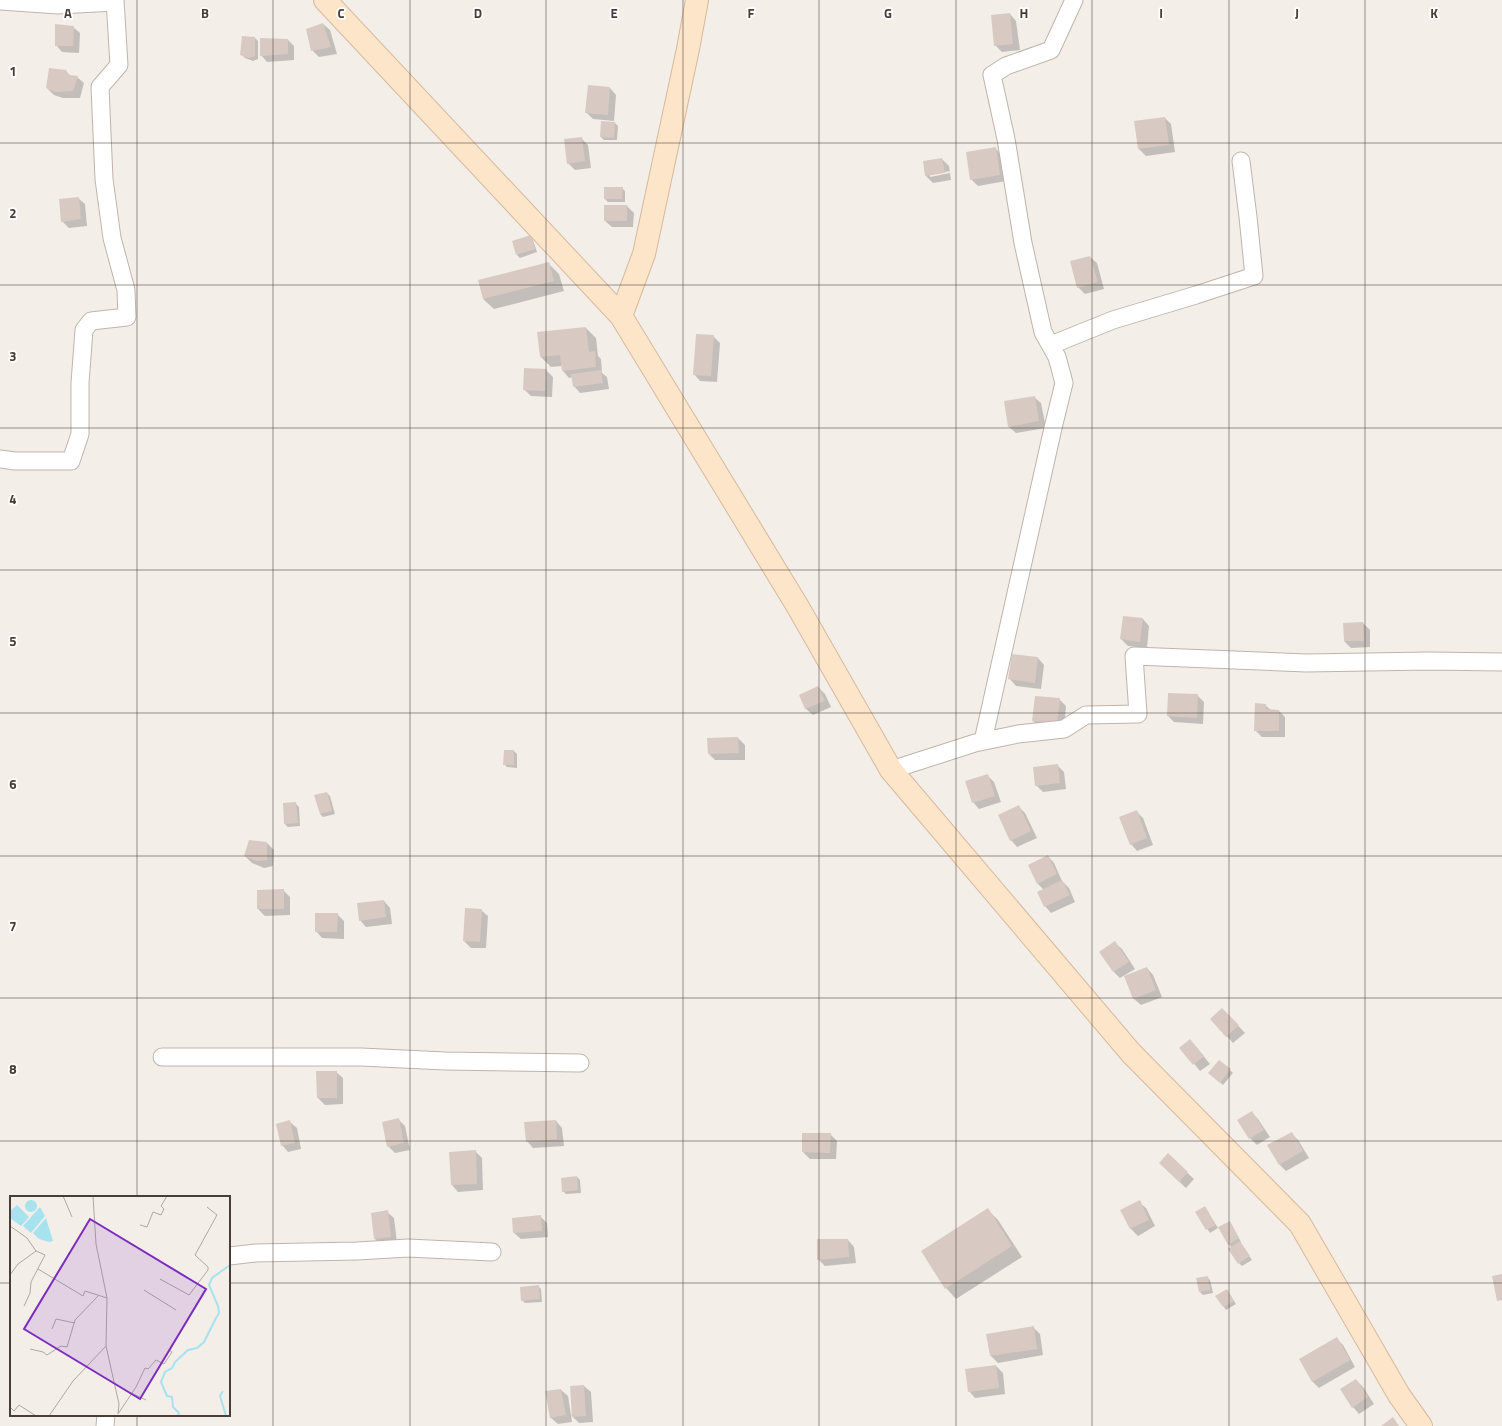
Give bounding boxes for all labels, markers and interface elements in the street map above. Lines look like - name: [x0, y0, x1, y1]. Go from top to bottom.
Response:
- text: A: [64, 3, 72, 23]
- text: B: [201, 3, 209, 23]
- text: C: [337, 3, 345, 23]
- text: D: [474, 3, 482, 23]
- text: E: [610, 3, 618, 23]
- text: F: [748, 3, 755, 23]
- text: G: [884, 3, 892, 23]
- text: H: [1020, 3, 1028, 23]
- text: I: [1159, 3, 1163, 23]
- text: J: [1295, 3, 1299, 23]
- text: K: [1430, 3, 1438, 23]
- text: 1: [9, 61, 17, 81]
- text: 2: [9, 203, 17, 223]
- text: 3: [9, 346, 17, 366]
- text: 4: [9, 489, 17, 509]
- text: 5: [9, 631, 17, 651]
- text: 6: [9, 774, 17, 794]
- text: 7: [9, 916, 17, 936]
- text: 8: [9, 1059, 17, 1079]
- inset map: [10, 1196, 230, 1416]

